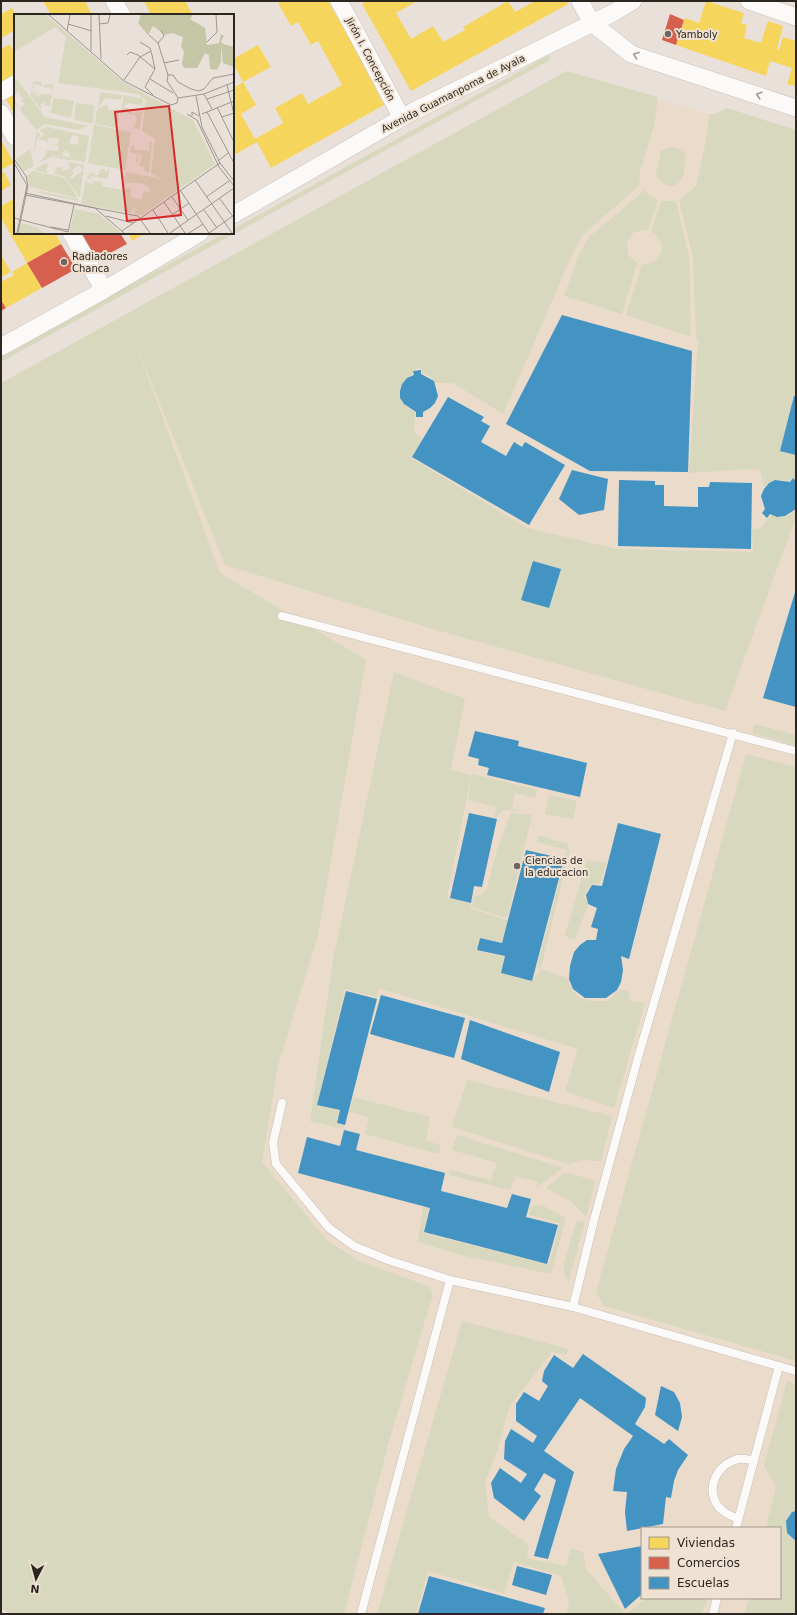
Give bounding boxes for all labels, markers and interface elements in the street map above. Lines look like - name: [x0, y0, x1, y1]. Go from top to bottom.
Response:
- inset map: [14, 14, 234, 234]
- street label: Jirón I. Concepción: [343, 15, 397, 103]
- marker: Yamboly: [663, 29, 673, 39]
- place label: Yamboly: [675, 29, 718, 40]
- one-way arrow: [632, 51, 639, 59]
- street label: Avenida Guamanpoma de Ayala: [380, 52, 527, 135]
- one-way arrow: [756, 92, 763, 100]
- place label: Radiadores Chanca: [72, 251, 128, 274]
- marker: Radiadores Chanca: [59, 257, 69, 267]
- place label: Ciencias de la educacion: [525, 855, 588, 878]
- marker: Ciencias de la educacion: [512, 861, 522, 871]
- legend: [641, 1527, 781, 1599]
- text: Viviendas: [677, 1536, 735, 1550]
- text: Comercios: [677, 1556, 740, 1570]
- north arrow: [16, 1559, 56, 1599]
- text: Escuelas: [677, 1576, 729, 1590]
- text: N: [30, 1582, 40, 1595]

